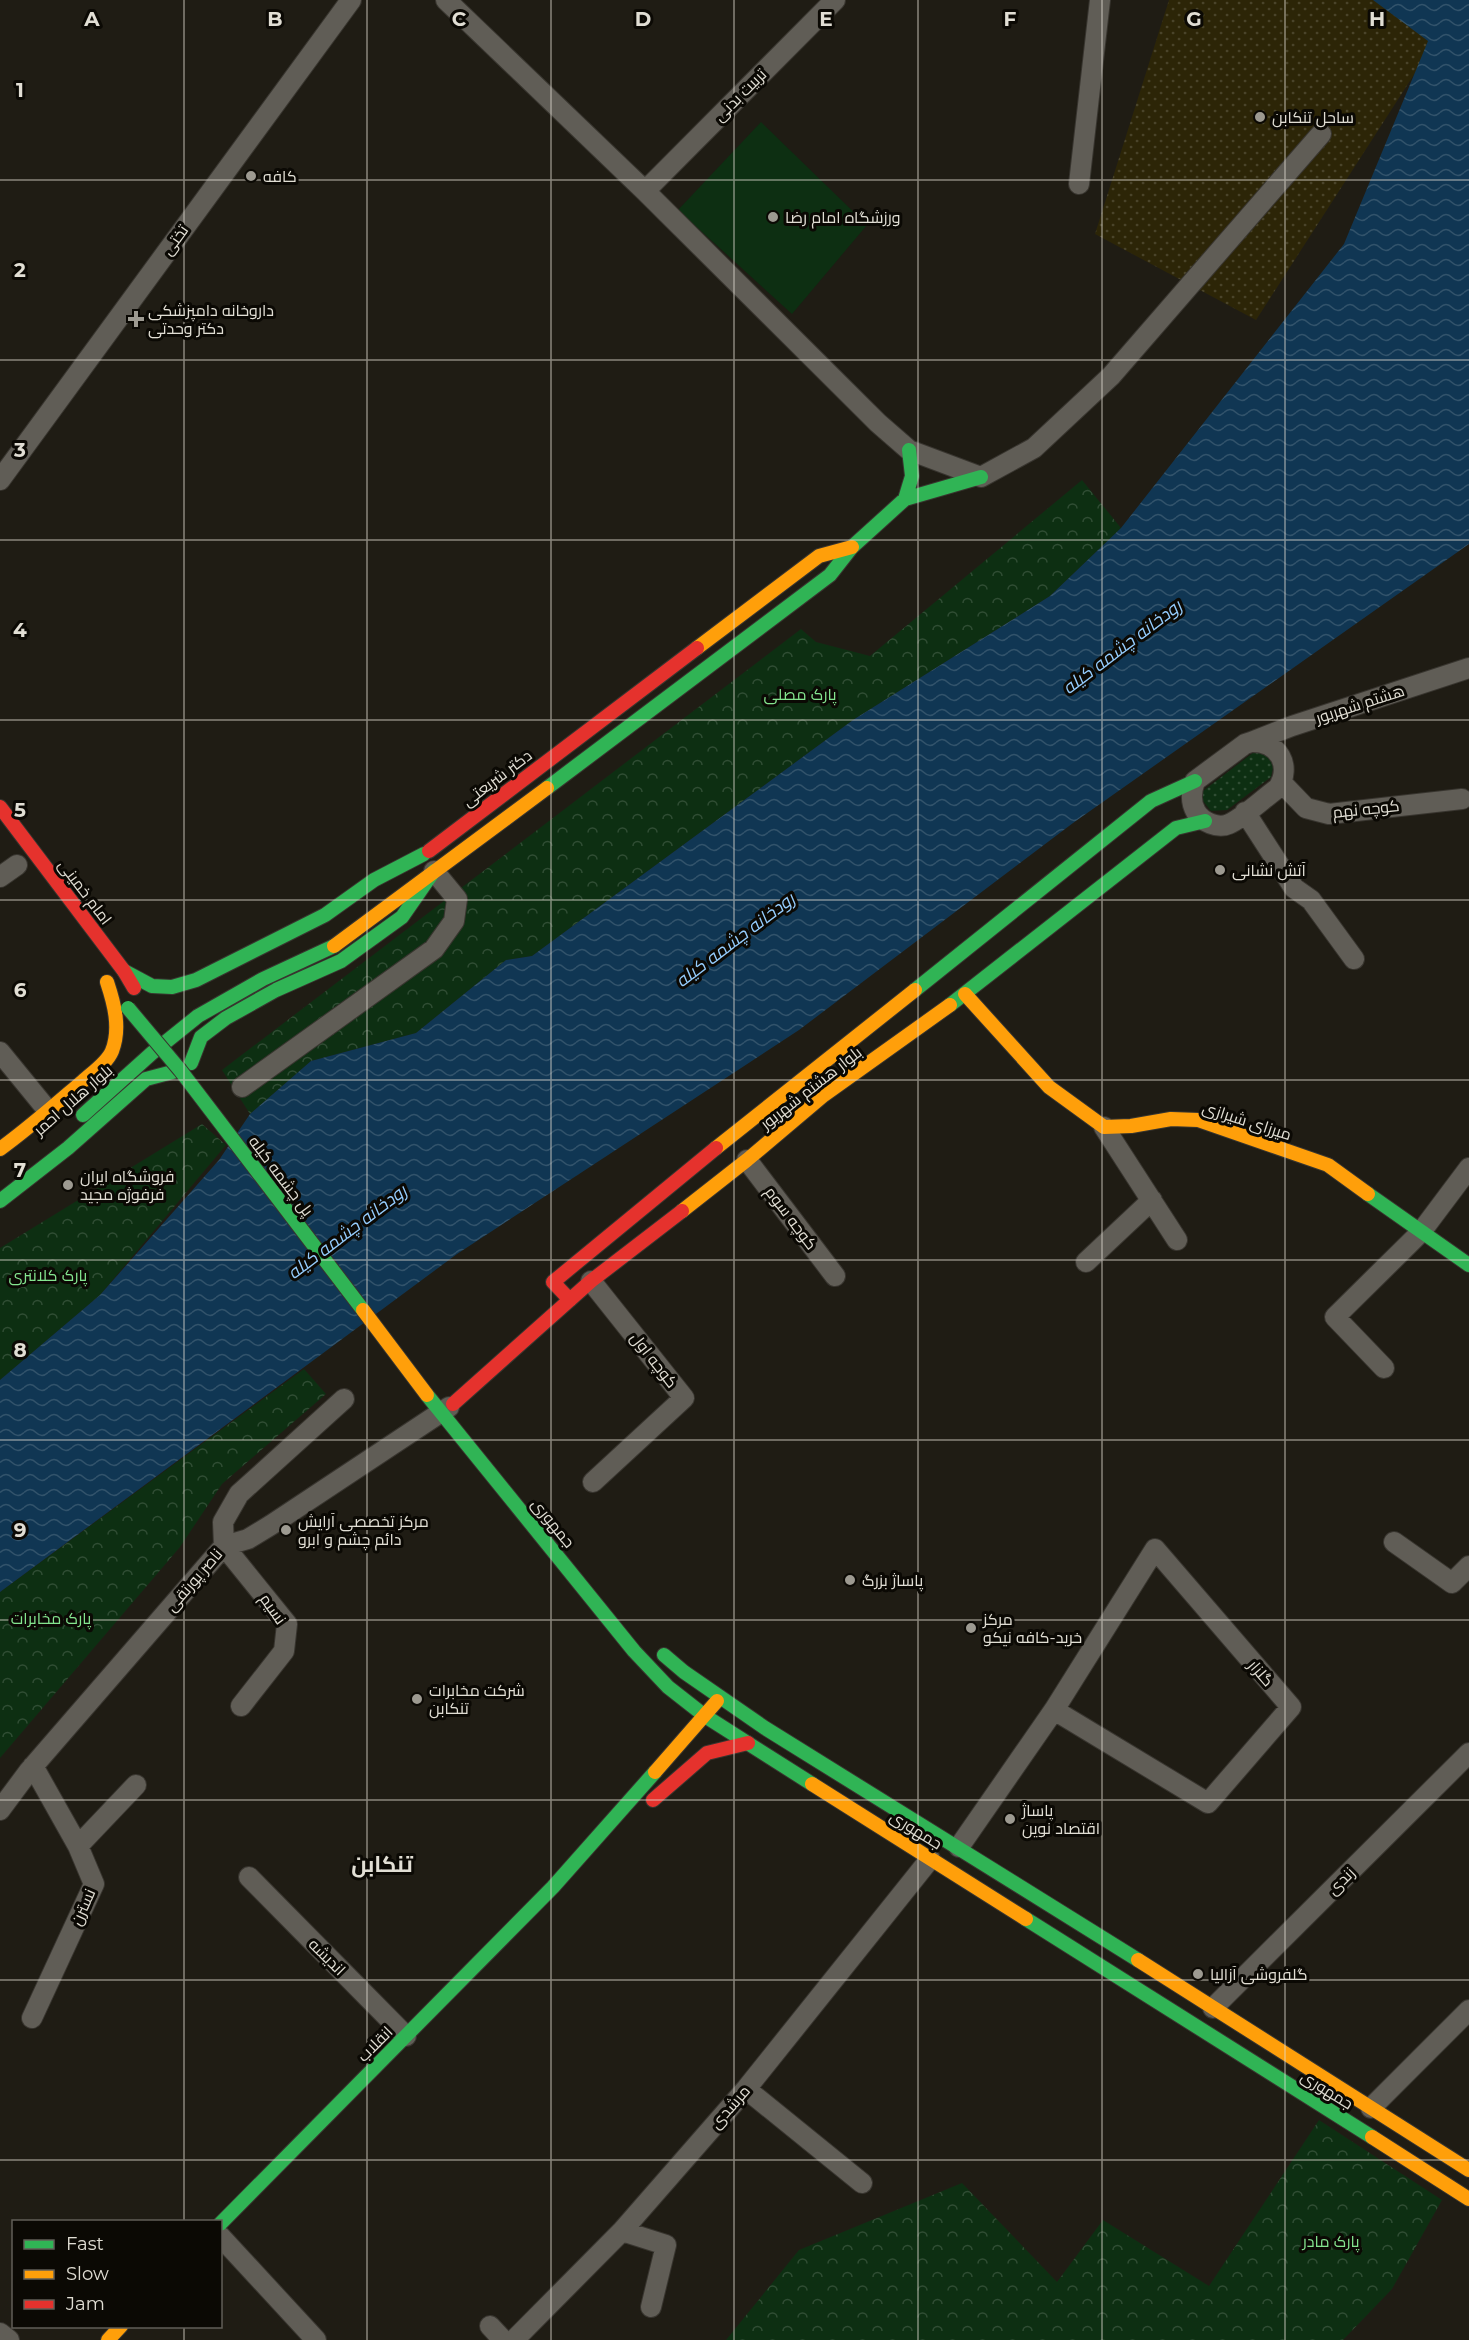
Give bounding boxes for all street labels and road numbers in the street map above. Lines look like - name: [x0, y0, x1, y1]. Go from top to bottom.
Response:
- street label: تربیت بدنی: [710, 64, 771, 126]
- street label: تختی: [158, 221, 194, 259]
- street label: هشتم شهریور: [1312, 681, 1407, 730]
- street label: دکتر شریعتی: [458, 746, 536, 811]
- street label: کوچه نهم: [1332, 796, 1400, 824]
- street label: امام خمینی: [53, 856, 116, 930]
- street label: بلوار هشتم شهریور: [756, 1043, 867, 1136]
- street label: بلوار هلال احمر: [29, 1061, 117, 1141]
- street label: میرزای شیرازی: [1200, 1098, 1294, 1145]
- street label: پل چشمه کیله: [243, 1132, 318, 1222]
- street label: کوچه سوم: [760, 1183, 821, 1255]
- street label: کوچه اول: [625, 1328, 682, 1393]
- street label: جمهوری: [527, 1494, 579, 1552]
- street label: ناصر پورتقی: [162, 1545, 228, 1617]
- street label: نسیم: [254, 1590, 290, 1629]
- street label: گلزار: [1244, 1655, 1278, 1690]
- street label: جمهوری: [886, 1807, 946, 1854]
- street label: زندی: [1323, 1863, 1360, 1900]
- street label: نسترن: [67, 1886, 100, 1929]
- street label: اندیشه: [305, 1935, 349, 1979]
- street label: انقلاب: [353, 2022, 397, 2066]
- street label: جمهوری: [1297, 2067, 1357, 2114]
- street label: مرشدی: [706, 2081, 755, 2133]

